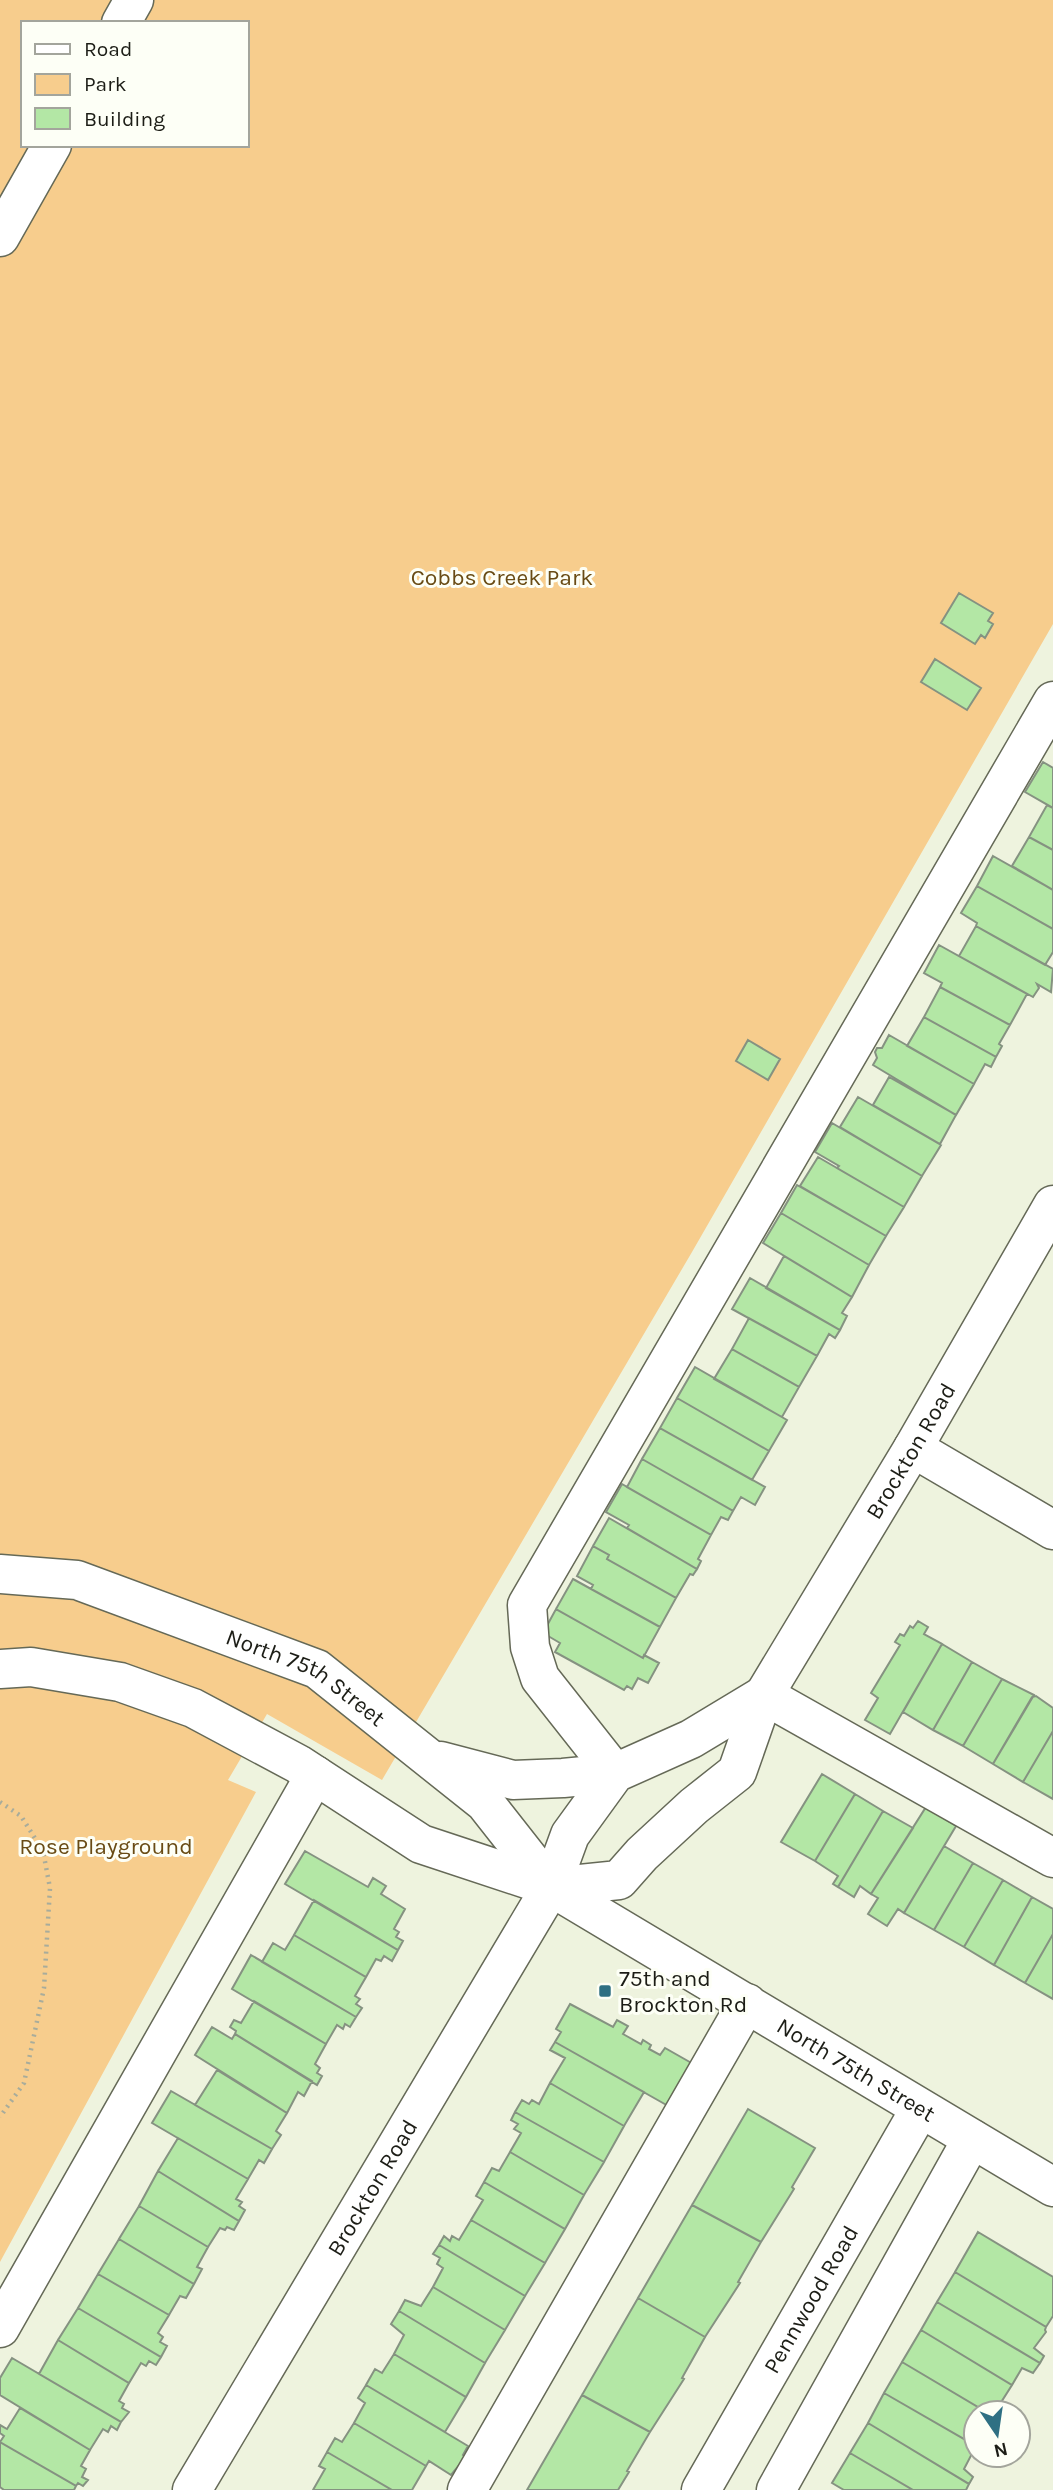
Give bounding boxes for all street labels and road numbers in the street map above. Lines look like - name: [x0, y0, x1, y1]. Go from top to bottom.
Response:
- street label: Brockton Road: [860, 1378, 961, 1524]
- street label: North 75th Street: [222, 1623, 391, 1732]
- street label: North 75th Street: [772, 2012, 941, 2127]
- street label: Brockton Road: [321, 2115, 423, 2260]
- street label: Pennwood Road: [758, 2220, 864, 2378]

